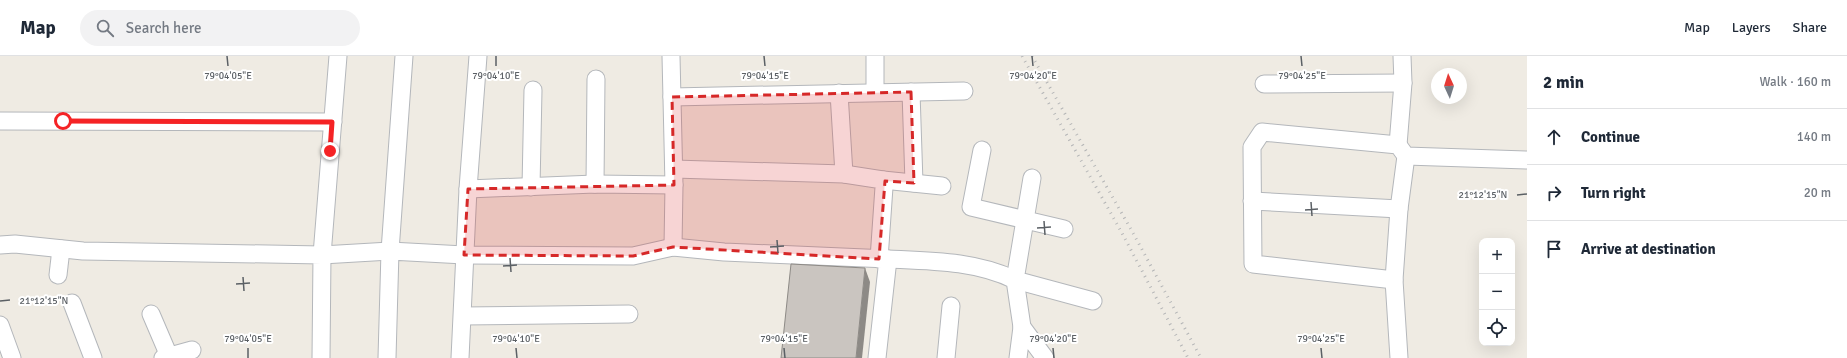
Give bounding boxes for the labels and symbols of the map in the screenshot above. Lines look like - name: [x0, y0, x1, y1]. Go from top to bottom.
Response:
- north arrow: [1431, 68, 1467, 104]
- text: 79°04'05"E: [204, 70, 252, 82]
- text: 79°04'10"E: [472, 70, 520, 82]
- text: 79°04'15"E: [741, 70, 789, 82]
- text: 79°04'20"E: [1009, 70, 1057, 82]
- text: 79°04'25"E: [1278, 70, 1326, 82]
- route start: [54, 112, 72, 130]
- route end: [321, 142, 339, 160]
- text: 21°12'15"N: [1459, 189, 1507, 201]
- text: 21°12'15"N: [20, 295, 68, 307]
- text: 79°04'05"E: [224, 333, 272, 345]
- text: 79°04'10"E: [492, 333, 540, 345]
- text: 79°04'15"E: [760, 333, 808, 345]
- text: 79°04'20"E: [1029, 333, 1077, 345]
- text: 79°04'25"E: [1297, 333, 1345, 345]

